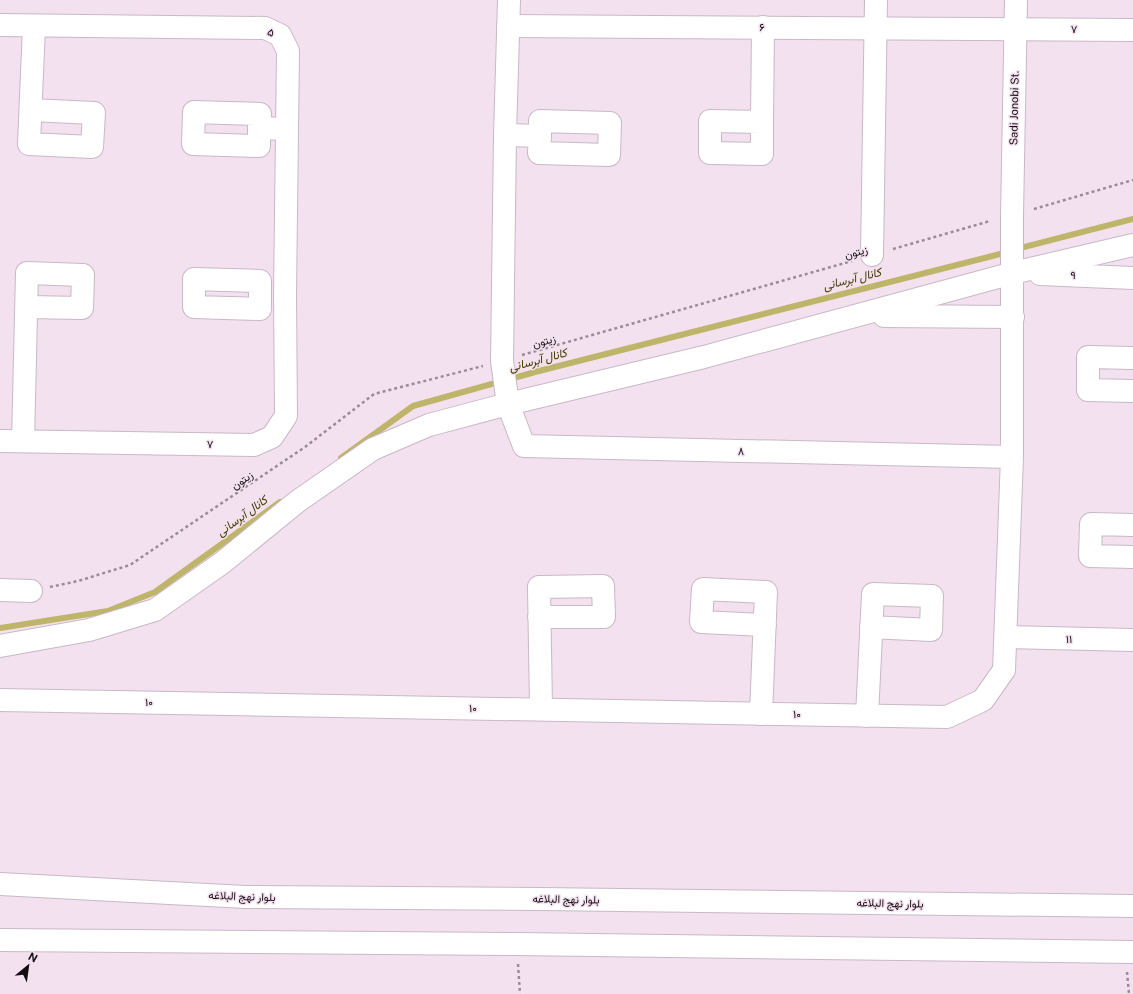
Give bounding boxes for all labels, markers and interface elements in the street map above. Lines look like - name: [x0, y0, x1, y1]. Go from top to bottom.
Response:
- street label: ۶: [759, 21, 765, 33]
- street label: ۷: [1071, 23, 1078, 35]
- street label: ۵: [266, 25, 276, 39]
- street label: Sadi Jonobi St.: [1007, 71, 1021, 145]
- street label: زیتون: [843, 243, 869, 262]
- water label: کانال آبرسانی: [821, 264, 885, 294]
- street label: ۹: [1070, 269, 1076, 281]
- street label: زیتون: [531, 332, 557, 351]
- water label: کانال آبرسانی: [507, 345, 571, 375]
- street label: ۷: [207, 438, 214, 450]
- street label: ۸: [738, 445, 745, 457]
- street label: زیتون: [229, 468, 256, 492]
- water label: کانال آبرسانی: [214, 491, 273, 540]
- street label: ۱۱: [1066, 633, 1072, 645]
- street label: ۱۰: [145, 696, 153, 708]
- street label: ۱۰: [469, 702, 477, 714]
- street label: ۱۰: [793, 708, 801, 720]
- street label: بلوار نهج البلاغه: [208, 889, 276, 905]
- street label: بلوار نهج البلاغه: [532, 892, 600, 908]
- street label: بلوار نهج البلاغه: [856, 896, 924, 912]
- north arrow: [8, 946, 48, 986]
- text: N: [26, 950, 40, 965]

